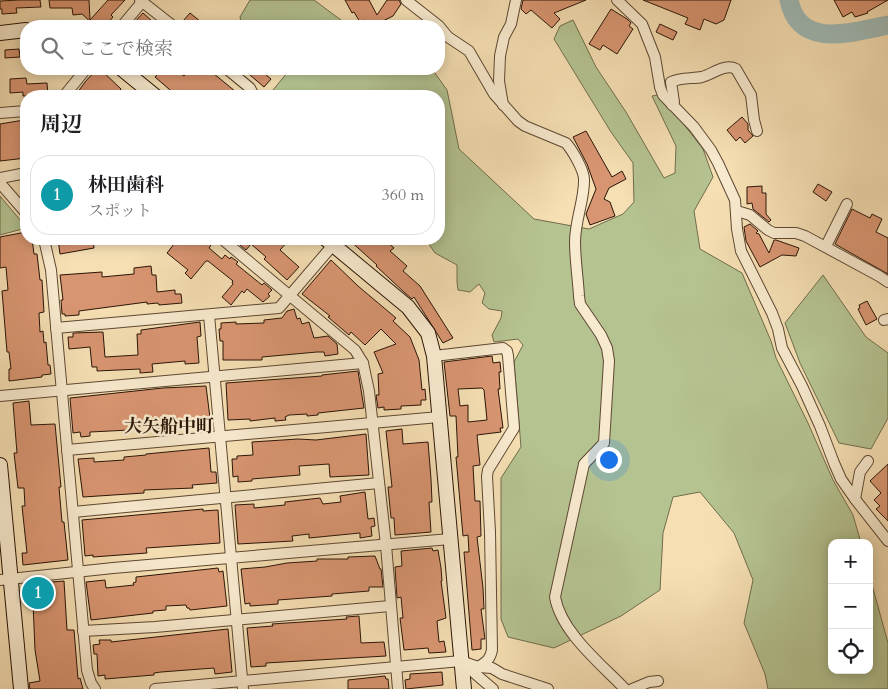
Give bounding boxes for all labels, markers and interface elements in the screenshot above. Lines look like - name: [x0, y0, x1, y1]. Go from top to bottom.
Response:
- search box: [20, 20, 445, 75]
- icon: search: [38, 34, 66, 62]
- text: ここで検索: [78, 36, 173, 62]
- text: 周辺: [40, 110, 82, 139]
- text: 林田歯科: [88, 172, 164, 198]
- text: 1: [53, 184, 61, 206]
- text: 360 m: [382, 184, 424, 206]
- text: スポット: [88, 200, 152, 222]
- district label: 大矢船中町: [124, 414, 214, 439]
- your location: [596, 447, 622, 473]
- map controls: [828, 539, 873, 674]
- button: +: [828, 539, 873, 584]
- pin: 1: [22, 574, 54, 612]
- button: −: [828, 584, 873, 629]
- button: locate: [828, 629, 873, 674]

